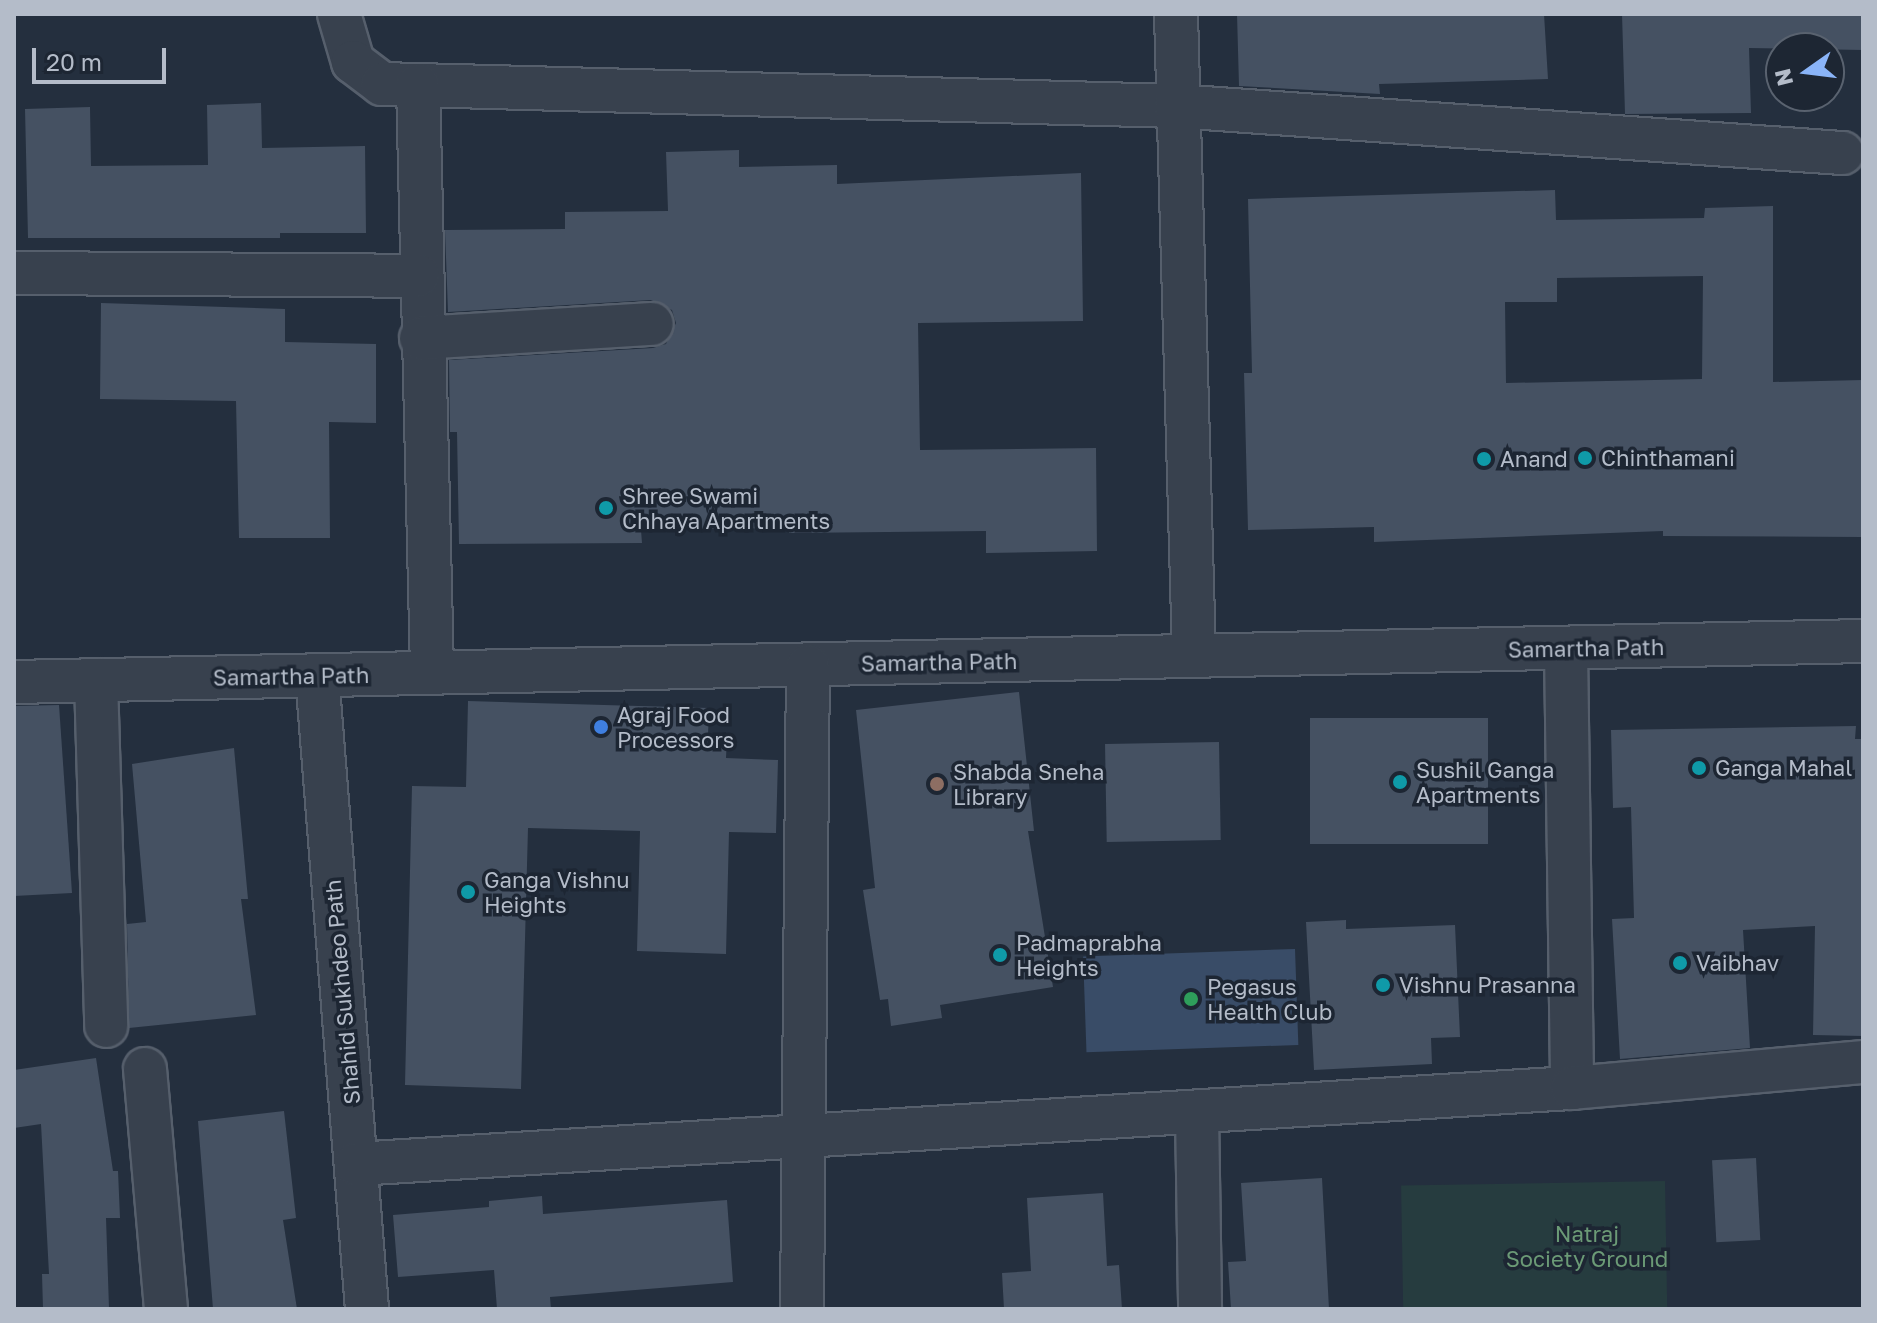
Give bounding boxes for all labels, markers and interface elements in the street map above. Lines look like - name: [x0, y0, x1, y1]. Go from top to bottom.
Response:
- scale bar: [36, 32, 170, 82]
- north arrow: [1765, 32, 1845, 112]
- text: 20 m: [46, 47, 102, 76]
- text: N: [1768, 66, 1798, 89]
- place label: Chinthamani: [1601, 445, 1735, 471]
- place label: Anand: [1500, 446, 1568, 472]
- marker: Chinthamani: [1576, 449, 1594, 467]
- marker: Anand: [1475, 450, 1493, 468]
- place label: Shree Swami Chhaya Apartments: [622, 482, 830, 534]
- marker: Shree Swami Chhaya Apartments: [597, 499, 615, 517]
- street label: Samartha Path: [1508, 633, 1664, 663]
- street label: Samartha Path: [861, 647, 1017, 677]
- street label: Samartha Path: [213, 661, 369, 691]
- place label: Agraj Food Processors: [617, 701, 734, 752]
- marker: Agraj Food Processors: [592, 718, 610, 736]
- place label: Ganga Mahal: [1715, 755, 1852, 781]
- place label: Sushil Ganga Apartments: [1416, 756, 1554, 808]
- place label: Shabda Sneha Library: [953, 758, 1104, 810]
- marker: Ganga Mahal: [1690, 759, 1708, 777]
- marker: Sushil Ganga Apartments: [1391, 773, 1409, 791]
- marker: Shabda Sneha Library: [928, 775, 946, 793]
- place label: Ganga Vishnu Heights: [484, 866, 630, 918]
- street label: Shahid Sukhdeo Path: [319, 878, 365, 1106]
- marker: Ganga Vishnu Heights: [459, 883, 477, 901]
- place label: Padmaprabha Heights: [1016, 929, 1162, 980]
- marker: Padmaprabha Heights: [991, 946, 1009, 964]
- place label: Vaibhav: [1696, 950, 1779, 976]
- marker: Vaibhav: [1671, 954, 1689, 972]
- place label: Vishnu Prasanna: [1399, 972, 1576, 998]
- place label: Pegasus Health Club: [1207, 973, 1332, 1024]
- marker: Vishnu Prasanna: [1374, 976, 1392, 994]
- marker: Pegasus Health Club: [1182, 990, 1200, 1008]
- park label: Natraj Society Ground: [1506, 1220, 1668, 1272]

